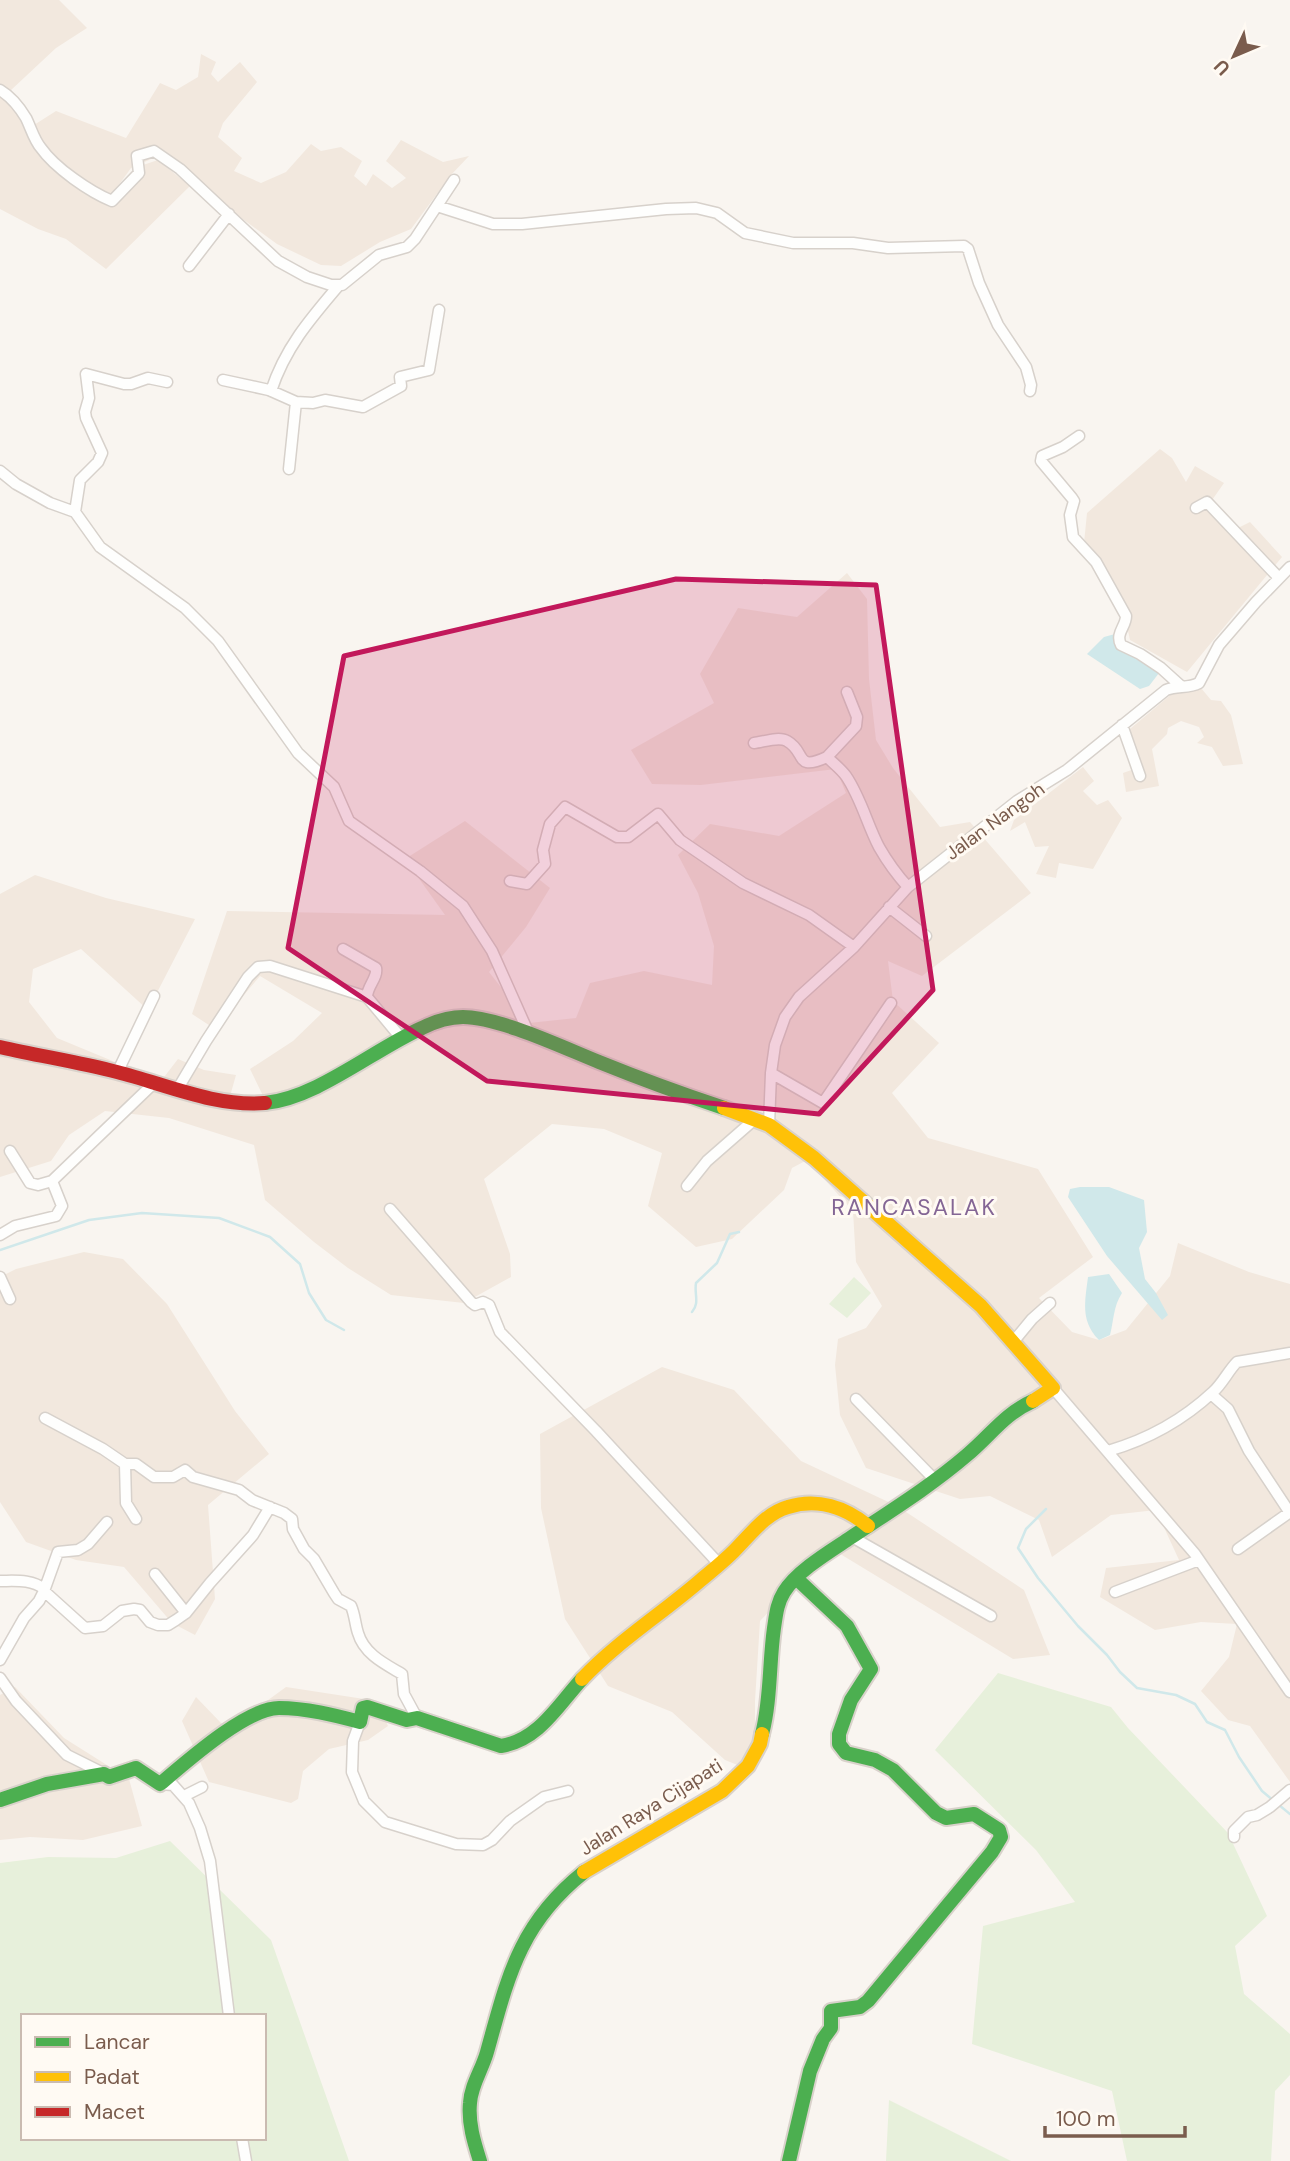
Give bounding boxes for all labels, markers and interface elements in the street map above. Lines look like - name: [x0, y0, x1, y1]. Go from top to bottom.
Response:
- north arrow: [1199, 21, 1269, 91]
- text: U: [1209, 54, 1236, 81]
- street label: Jalan Nangoh: [940, 776, 1050, 866]
- district label: RANCASALAK: [831, 1192, 997, 1222]
- street label: Jalan Raya Cijapati: [575, 1753, 727, 1861]
- legend: [21, 2014, 266, 2140]
- text: Lancar: [84, 2028, 150, 2056]
- text: Padat: [84, 2063, 140, 2091]
- scale bar: [1045, 2094, 1185, 2138]
- text: Macet: [84, 2098, 145, 2126]
- text: 100 m: [1056, 2105, 1116, 2133]

